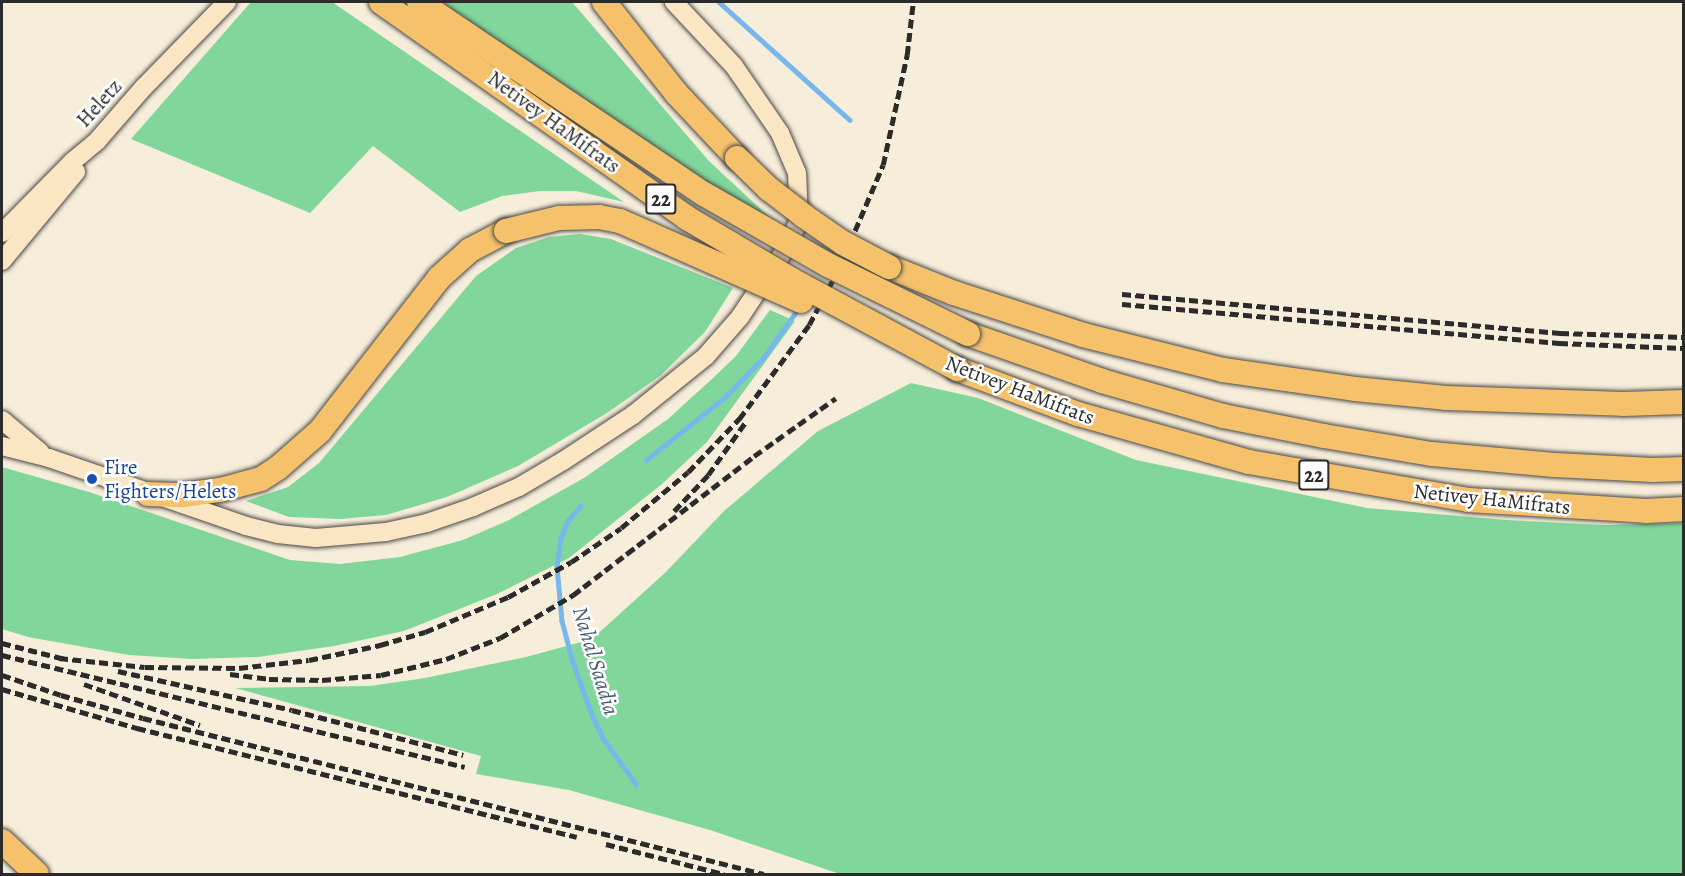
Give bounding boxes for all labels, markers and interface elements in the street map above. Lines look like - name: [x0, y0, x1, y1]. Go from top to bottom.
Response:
- street label: Netivey HaMifrats: [483, 66, 625, 178]
- street label: Heletz: [71, 74, 127, 132]
- road number: 22: [644, 182, 678, 216]
- street label: Netivey HaMifrats: [942, 350, 1098, 430]
- place label: Fire Fighters/Helets: [104, 454, 236, 504]
- road number: 22: [1298, 458, 1330, 492]
- marker: Fire Fighters/Helets: [85, 472, 99, 486]
- street label: Netivey HaMifrats: [1412, 478, 1572, 520]
- water label: Nahal Saadia: [566, 604, 624, 718]

